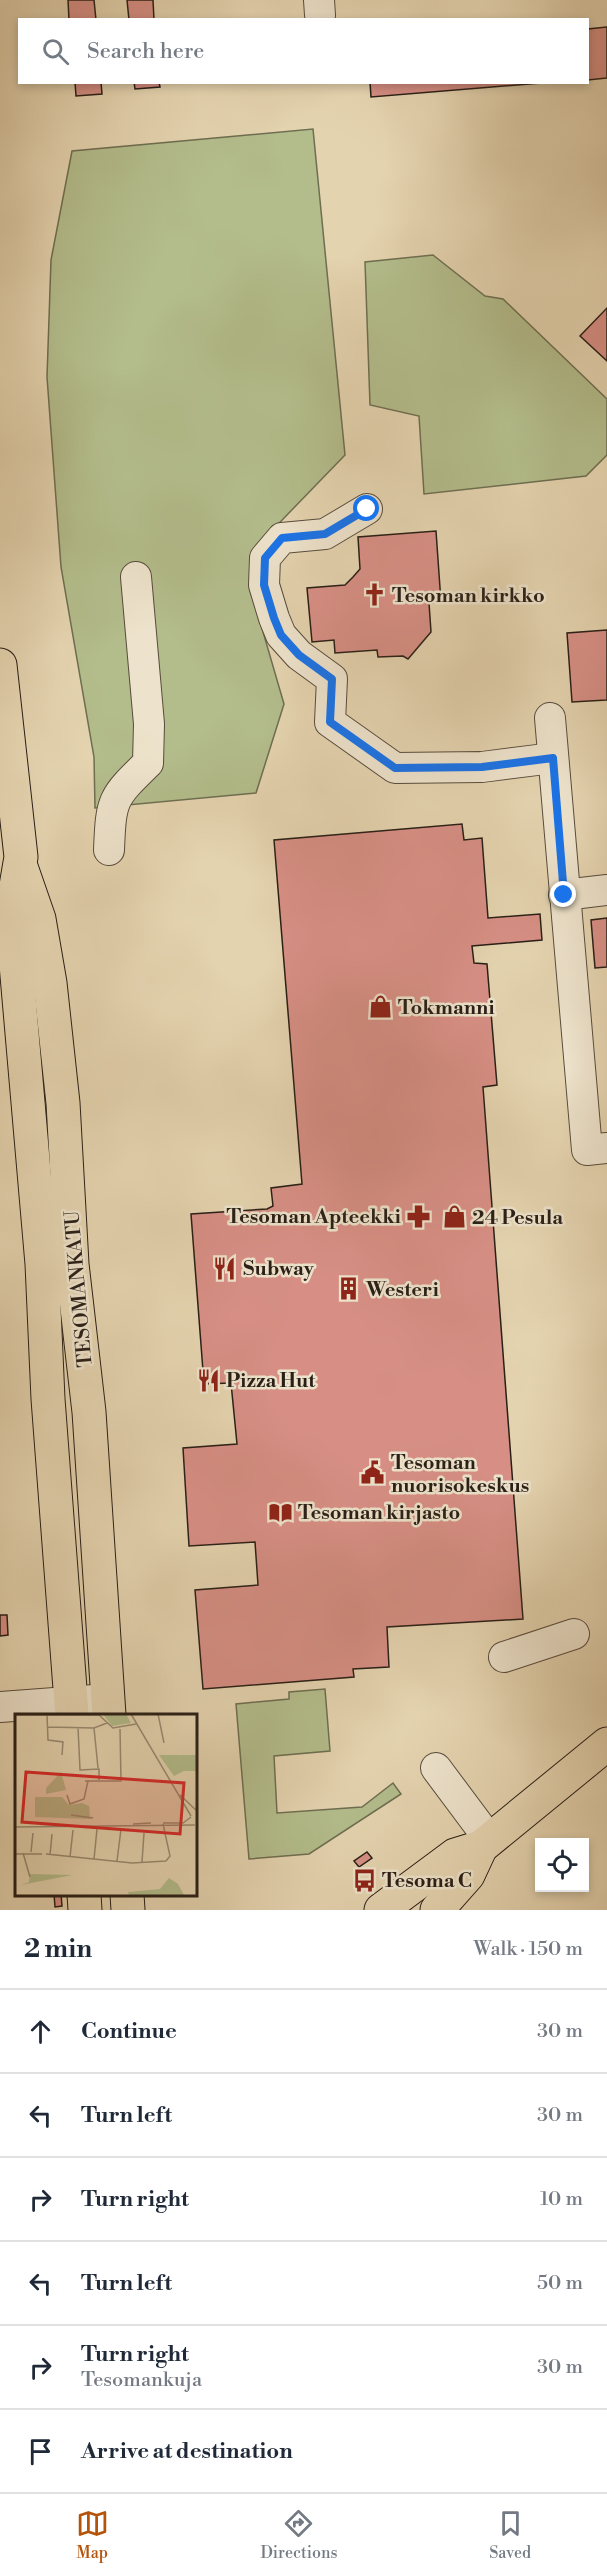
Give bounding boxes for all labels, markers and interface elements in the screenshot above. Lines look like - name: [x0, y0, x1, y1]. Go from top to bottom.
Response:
- search box: [18, 18, 589, 84]
- icon: search: [39, 35, 72, 68]
- text: Search here: [87, 38, 204, 65]
- route start: [353, 495, 379, 521]
- church icon: Tesoman kirkko: [361, 582, 387, 608]
- place label: Tesoman kirkko: [392, 584, 545, 609]
- route end: [550, 881, 576, 907]
- shop icon: Tokmanni: [367, 994, 393, 1020]
- place label: Tokmanni: [398, 996, 495, 1021]
- pharmacy icon: Tesoman Apteekki: [406, 1203, 432, 1229]
- shop icon: 24 Pesula: [441, 1204, 467, 1230]
- place label: Tesoman Apteekki: [226, 1205, 402, 1230]
- place label: 24 Pesula: [472, 1206, 563, 1231]
- street label: TESOMANKATU: [60, 1209, 99, 1368]
- restaurant icon: Subway: [212, 1255, 238, 1281]
- place label: Subway: [243, 1257, 315, 1282]
- building icon: Westeri: [335, 1276, 361, 1302]
- place label: Westeri: [365, 1278, 440, 1303]
- restaurant icon: Pizza Hut: [195, 1367, 221, 1393]
- place label: Pizza Hut: [226, 1369, 316, 1394]
- place label: Tesoman nuorisokeskus: [391, 1451, 529, 1499]
- public building icon: Tesoman nuorisokeskus: [360, 1460, 386, 1486]
- library icon: Tesoman kirjasto: [267, 1499, 293, 1525]
- place label: Tesoman kirjasto: [298, 1501, 460, 1526]
- inset map: [15, 1714, 196, 1895]
- map controls: [535, 1838, 589, 1892]
- button: locate: [535, 1838, 589, 1892]
- bus stop icon: Tesoma C: [351, 1867, 377, 1893]
- place label: Tesoma C: [382, 1869, 472, 1894]
- text: 2 min: [24, 1933, 92, 1965]
- text: Walk · 150 m: [474, 1937, 583, 1962]
- icon: ahead: [24, 2015, 57, 2048]
- text: Continue: [81, 2018, 177, 2045]
- text: 30 m: [537, 2019, 583, 2044]
- icon: left: [24, 2099, 57, 2132]
- text: Turn left: [81, 2102, 172, 2129]
- text: 30 m: [537, 2103, 583, 2128]
- icon: right: [24, 2183, 57, 2216]
- text: Turn right: [81, 2186, 189, 2213]
- text: 10 m: [540, 2187, 583, 2212]
- icon: left: [24, 2267, 57, 2300]
- text: Turn left: [81, 2270, 172, 2297]
- text: 50 m: [537, 2271, 583, 2296]
- text: Turn right: [81, 2341, 189, 2368]
- icon: right: [24, 2351, 57, 2384]
- text: 30 m: [537, 2355, 583, 2380]
- text: Tesomankuja: [81, 2368, 202, 2393]
- icon: arrive: [24, 2435, 57, 2468]
- text: Arrive at destination: [81, 2438, 293, 2465]
- tab: Map: [76, 2507, 109, 2563]
- tab: Directions: [260, 2507, 338, 2563]
- tab: Saved: [489, 2507, 531, 2563]

